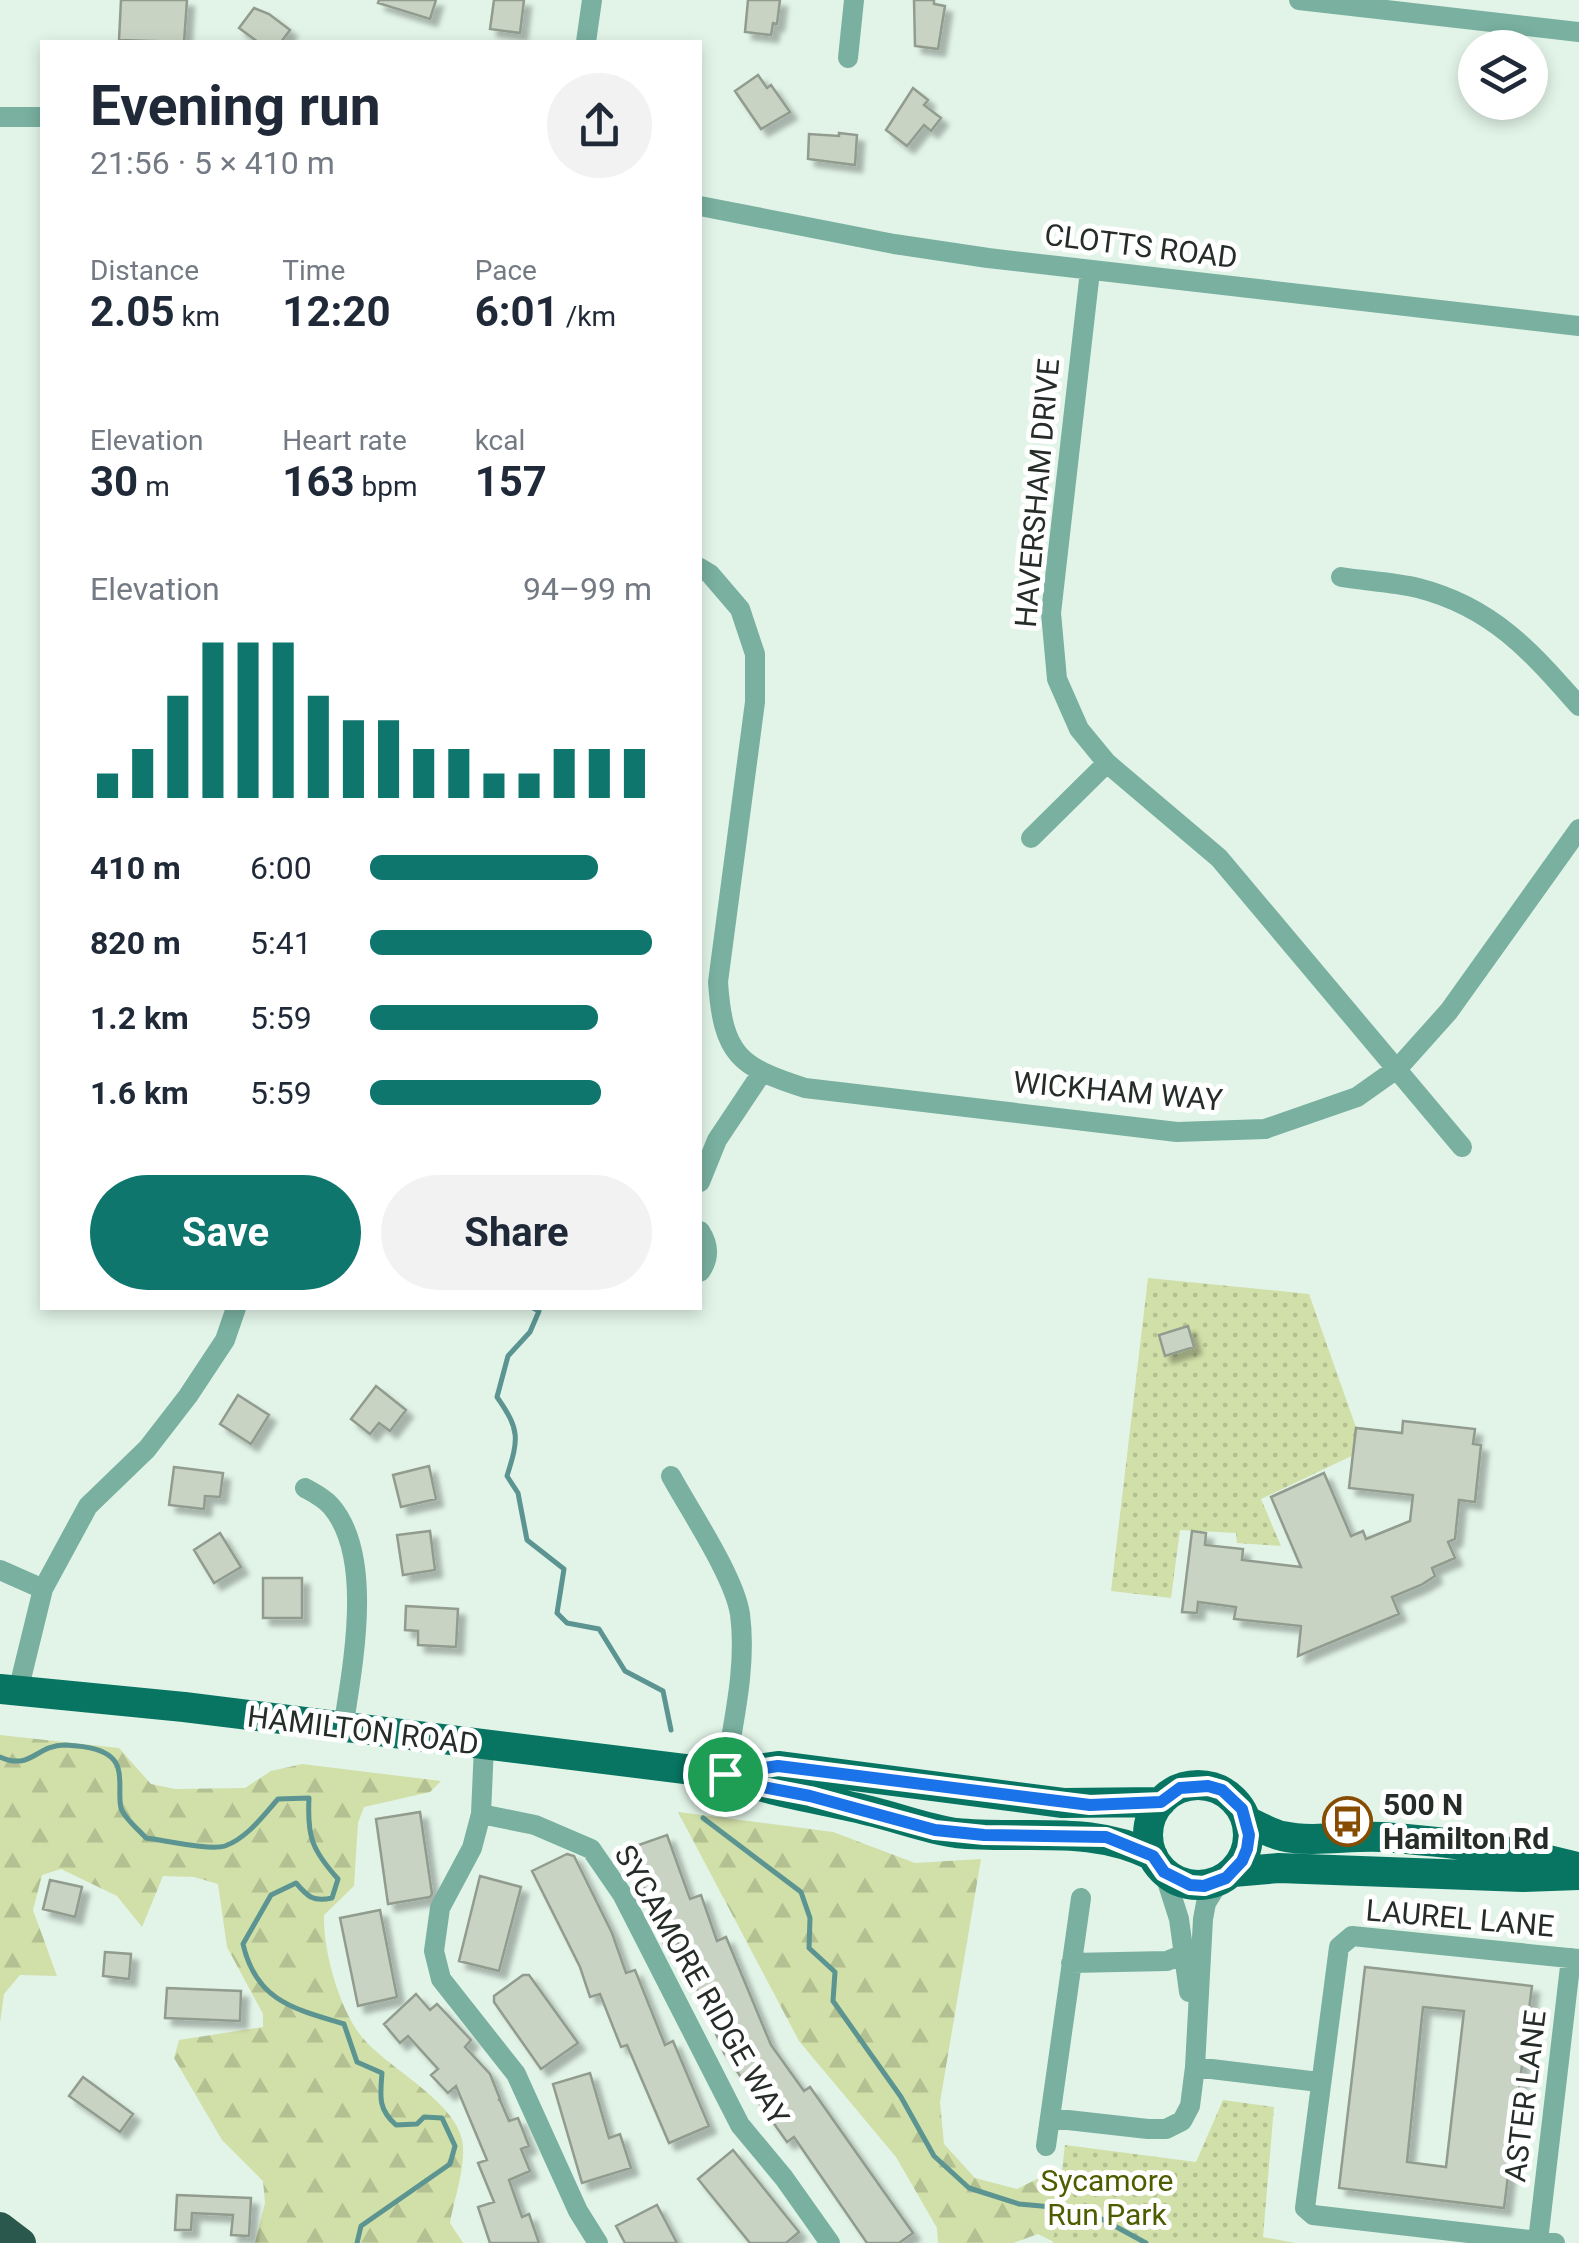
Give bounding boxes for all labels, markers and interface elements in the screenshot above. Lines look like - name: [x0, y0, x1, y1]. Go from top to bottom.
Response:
- map controls: [1458, 30, 1548, 120]
- button: layers: [1458, 30, 1548, 120]
- button: share: [547, 73, 652, 178]
- text: Evening run: [90, 74, 381, 138]
- text: 21:56 · 5 × 410 m: [90, 144, 335, 182]
- street label: CLOTTS ROAD: [1043, 217, 1239, 275]
- text: Distance: [90, 254, 199, 287]
- text: Time: [282, 254, 345, 287]
- text: Pace: [475, 254, 537, 287]
- text: 2.05: [90, 287, 174, 336]
- text: 12:20: [282, 287, 391, 336]
- text: 6:01: [475, 287, 559, 336]
- text: km: [174, 300, 220, 333]
- text: /km: [559, 300, 616, 333]
- street label: HAVERSHAM DRIVE: [1008, 357, 1066, 629]
- text: Elevation: [90, 424, 203, 457]
- text: Heart rate: [282, 424, 407, 457]
- text: kcal: [475, 424, 525, 457]
- text: 30: [90, 457, 138, 506]
- text: 163: [282, 457, 355, 506]
- text: 157: [475, 457, 547, 506]
- text: m: [138, 470, 170, 503]
- text: bpm: [355, 470, 418, 503]
- text: Elevation: [90, 570, 220, 608]
- text: 94–99 m: [523, 570, 652, 608]
- text: 410 m: [90, 849, 181, 887]
- text: 6:00: [250, 849, 312, 887]
- text: 820 m: [90, 924, 181, 962]
- text: 5:41: [250, 924, 312, 962]
- text: 1.2 km: [90, 999, 189, 1037]
- text: 5:59: [250, 999, 312, 1037]
- street label: WICKHAM WAY: [1012, 1064, 1224, 1118]
- text: 1.6 km: [90, 1074, 189, 1112]
- text: 5:59: [250, 1074, 312, 1112]
- button: Save: [90, 1175, 361, 1290]
- button: Share: [381, 1175, 652, 1290]
- street label: HAMILTON ROAD: [245, 1698, 481, 1762]
- pin: [683, 1732, 768, 1817]
- icon: arrive: [698, 1747, 753, 1802]
- place label: 500 N Hamilton Rd: [1383, 1787, 1549, 1856]
- bus stop icon: 500 N Hamilton Rd: [1322, 1795, 1374, 1847]
- street label: SYCAMORE RIDGE WAY: [607, 1839, 797, 2131]
- street label: LAUREL LANE: [1364, 1892, 1556, 1944]
- street label: ASTER LANE: [1497, 2008, 1553, 2184]
- park label: Sycamore Run Park: [1040, 2163, 1174, 2232]

